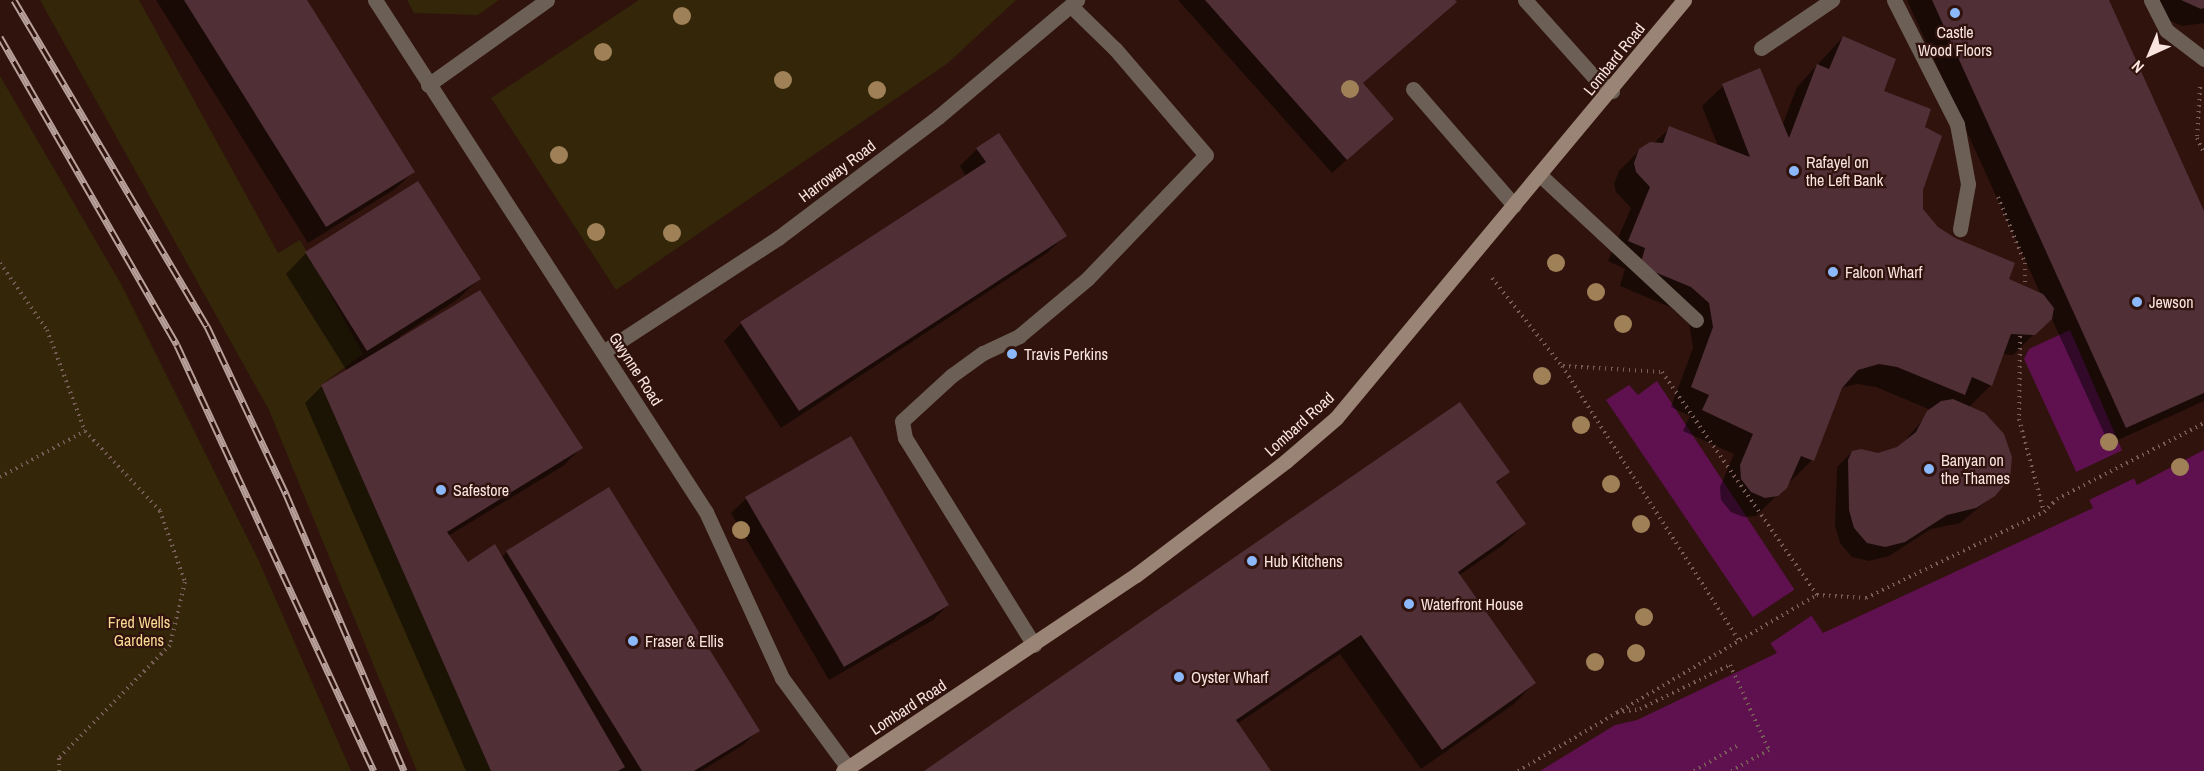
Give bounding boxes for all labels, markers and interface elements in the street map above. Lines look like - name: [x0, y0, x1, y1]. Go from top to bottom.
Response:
- marker: Castle Wood Floors: [1948, 6, 1962, 20]
- street label: Lombard Road: [1579, 19, 1649, 99]
- place label: Castle Wood Floors: [1918, 22, 1992, 60]
- north arrow: [2120, 24, 2180, 84]
- text: N: [2126, 56, 2149, 78]
- street label: Harroway Road: [795, 136, 879, 206]
- place label: Rafayel on the Left Bank: [1806, 152, 1883, 190]
- marker: Rafayel on the Left Bank: [1787, 164, 1801, 178]
- place label: Falcon Wharf: [1845, 262, 1922, 282]
- marker: Falcon Wharf: [1826, 265, 1840, 279]
- place label: Jewson: [2149, 292, 2193, 312]
- marker: Jewson: [2130, 295, 2144, 309]
- street label: Gwynne Road: [605, 329, 667, 409]
- place label: Travis Perkins: [1024, 344, 1108, 364]
- marker: Travis Perkins: [1005, 347, 1019, 361]
- street label: Lombard Road: [1260, 388, 1338, 460]
- place label: Banyan on the Thames: [1941, 450, 2010, 488]
- marker: Banyan on the Thames: [1922, 462, 1936, 476]
- place label: Safestore: [453, 480, 509, 500]
- marker: Safestore: [434, 483, 448, 497]
- place label: Hub Kitchens: [1264, 551, 1343, 571]
- marker: Hub Kitchens: [1245, 554, 1259, 568]
- place label: Waterfront House: [1421, 594, 1523, 614]
- marker: Waterfront House: [1402, 597, 1416, 611]
- park label: Fred Wells Gardens: [108, 612, 170, 650]
- place label: Fraser & Ellis: [645, 631, 724, 651]
- marker: Fraser & Ellis: [626, 634, 640, 648]
- place label: Oyster Wharf: [1191, 667, 1268, 687]
- marker: Oyster Wharf: [1172, 670, 1186, 684]
- street label: Lombard Road: [866, 675, 950, 739]

